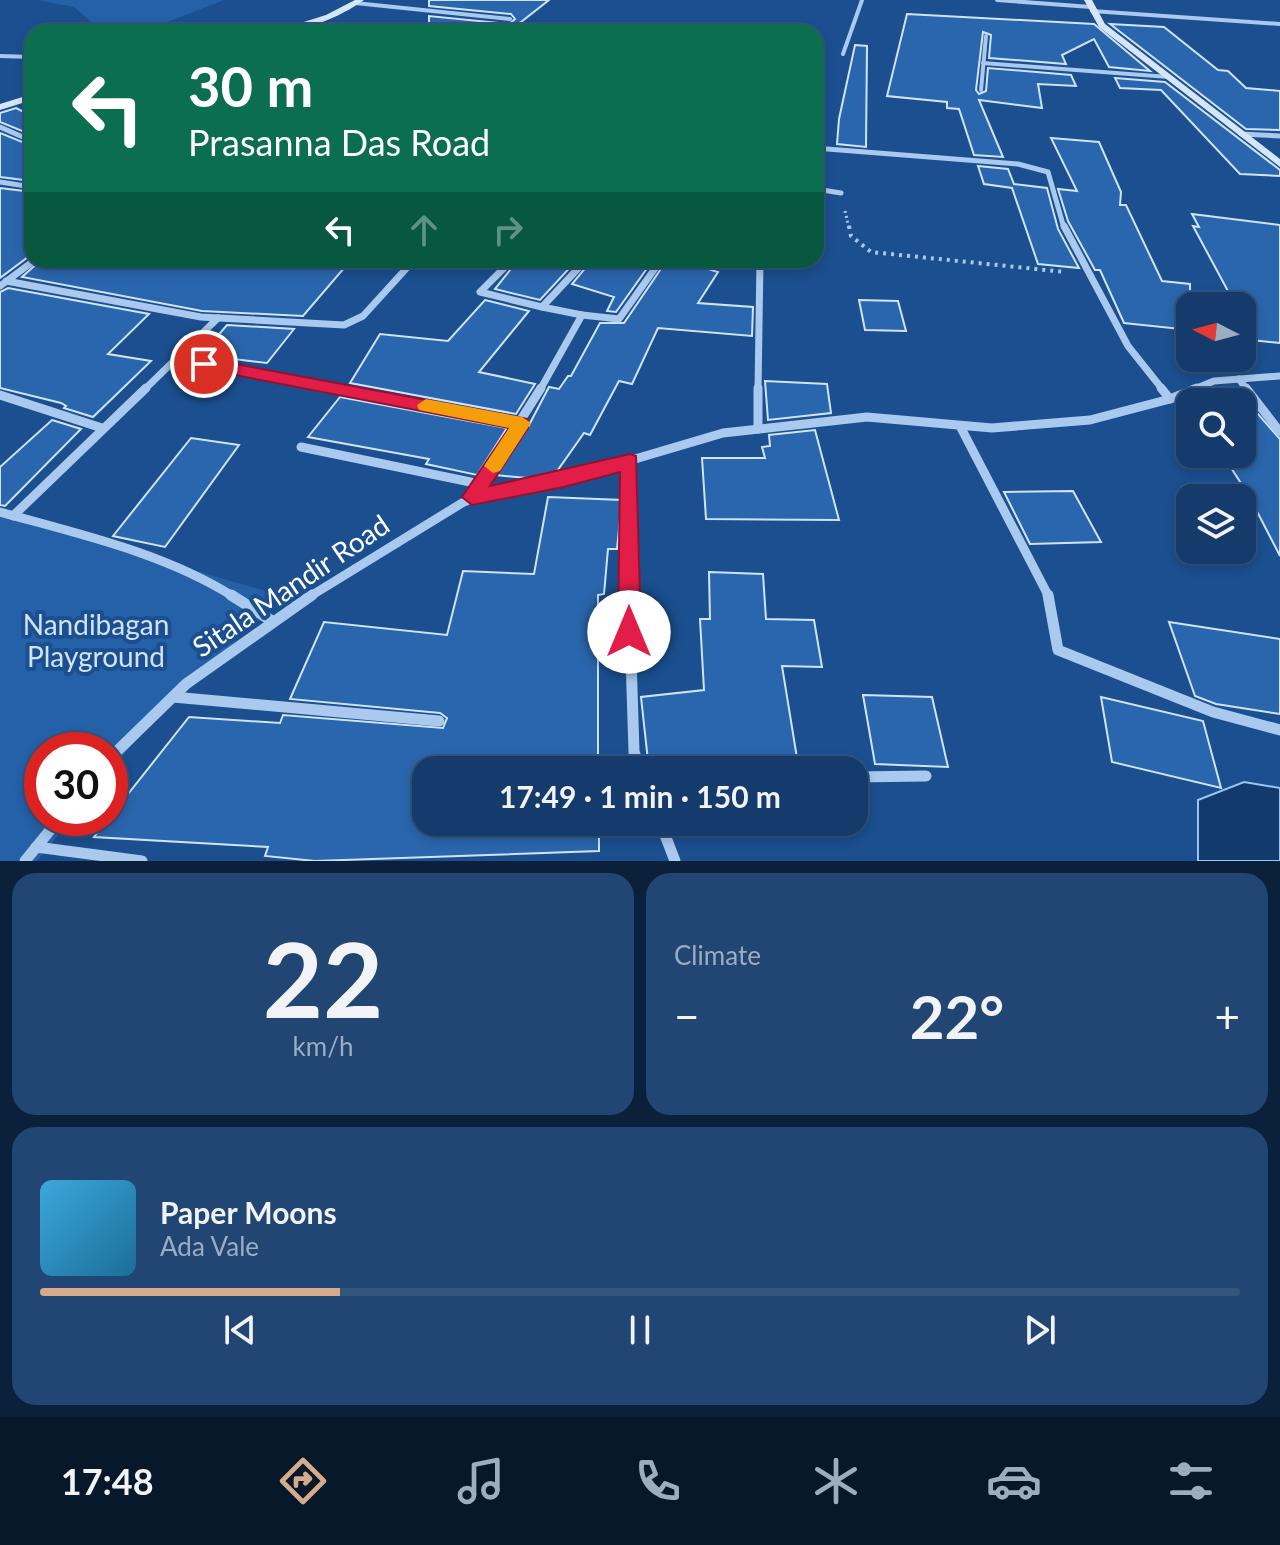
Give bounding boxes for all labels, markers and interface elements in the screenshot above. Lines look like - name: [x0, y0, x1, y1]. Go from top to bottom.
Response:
- text: 30 m: [188, 52, 313, 119]
- icon: left: [56, 56, 160, 160]
- text: Prasanna Das Road: [188, 120, 490, 164]
- icon: left: [318, 208, 362, 252]
- icon: ahead: [402, 208, 446, 252]
- icon: right: [486, 208, 530, 252]
- north arrow: [1176, 292, 1256, 372]
- map controls: [1176, 292, 1256, 564]
- pin: [170, 330, 238, 398]
- icon: arrive: [182, 342, 226, 386]
- button: search: [1176, 388, 1256, 468]
- button: layers: [1176, 484, 1256, 564]
- street label: Sitala Mandir Road: [186, 507, 395, 664]
- position arrow: [587, 590, 671, 674]
- park label: Nandibagan Playground: [23, 607, 169, 673]
- speed limit sign: 30: [24, 732, 128, 836]
- text: 17:49 · 1 min · 150 m: [499, 778, 781, 814]
- text: 22: [263, 915, 383, 1040]
- text: Climate: [674, 939, 761, 971]
- text: 22°: [910, 980, 1004, 1052]
- text: −: [674, 990, 700, 1042]
- text: +: [1214, 990, 1240, 1042]
- text: km/h: [293, 1030, 353, 1062]
- text: Paper Moons: [160, 1194, 337, 1230]
- text: Ada Vale: [160, 1230, 259, 1262]
- icon: previous: [218, 1308, 262, 1352]
- icon: pause: [618, 1308, 662, 1352]
- icon: next: [1018, 1308, 1062, 1352]
- icon: directions: [275, 1453, 331, 1509]
- icon: music: [453, 1453, 509, 1509]
- icon: phone: [630, 1453, 686, 1509]
- icon: climate: [808, 1453, 864, 1509]
- icon: car: [986, 1453, 1042, 1509]
- icon: filters: [1163, 1453, 1219, 1509]
- text: 17:48: [61, 1459, 154, 1503]

